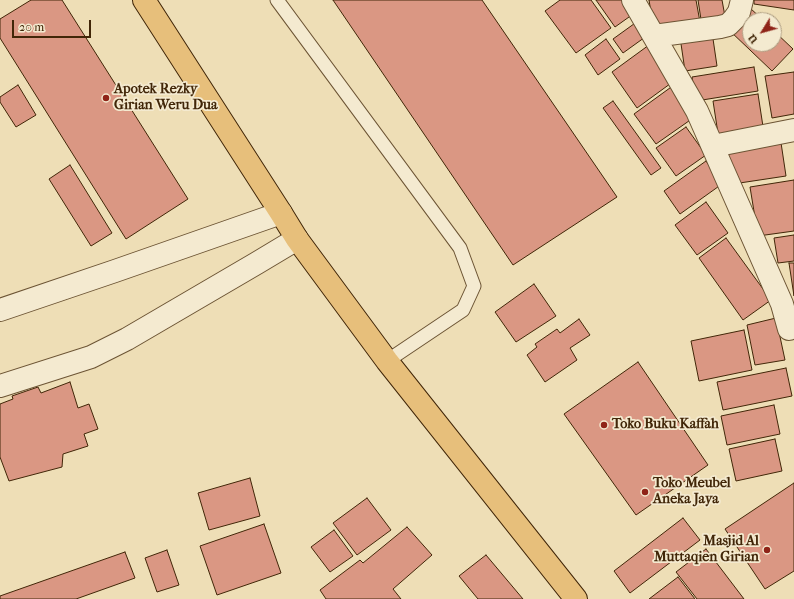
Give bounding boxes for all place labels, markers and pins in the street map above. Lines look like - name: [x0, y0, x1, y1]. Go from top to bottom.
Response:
- place label: Apotek Rezky Girian Weru Dua: [114, 82, 217, 114]
- marker: Apotek Rezky Girian Weru Dua: [101, 93, 111, 103]
- place label: Toko Buku Kaffah: [612, 417, 719, 433]
- marker: Toko Buku Kaffah: [599, 420, 609, 430]
- place label: Toko Meubel Aneka Jaya: [653, 476, 731, 508]
- marker: Toko Meubel Aneka Jaya: [640, 487, 650, 497]
- place label: Masjid Al Muttaqien Girian: [654, 534, 759, 566]
- marker: Masjid Al Muttaqien Girian: [762, 545, 772, 555]

